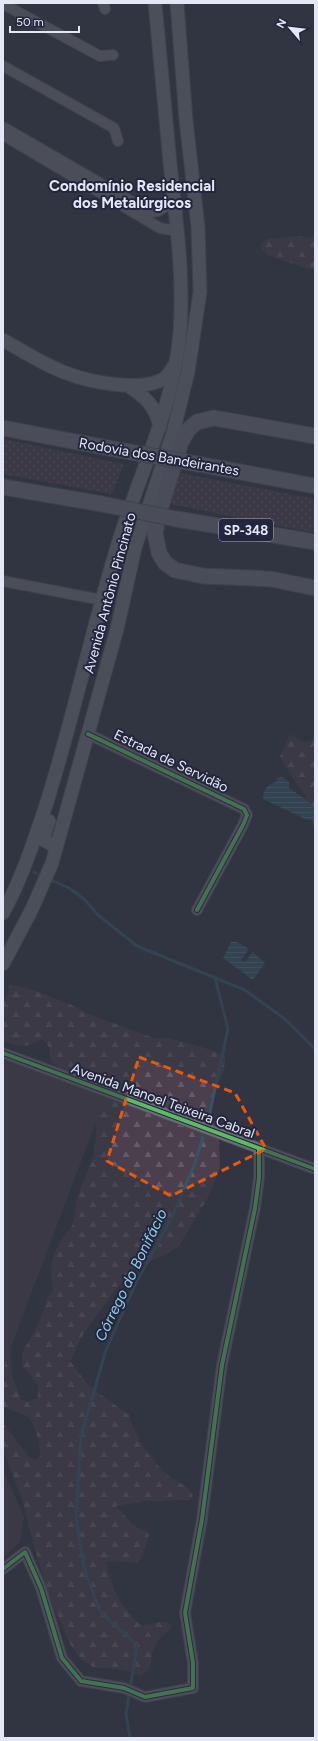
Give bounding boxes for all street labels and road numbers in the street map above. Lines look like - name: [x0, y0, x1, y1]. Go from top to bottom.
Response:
- street label: Rodovia dos Bandeirantes: [78, 435, 240, 479]
- street label: Avenida Antônio Pincinato: [80, 511, 140, 675]
- road number: SP-348: [219, 519, 273, 541]
- street label: Estrada de Servidão: [111, 726, 231, 796]
- street label: Avenida Manoel Teixeira Cabral: [69, 1060, 257, 1142]

